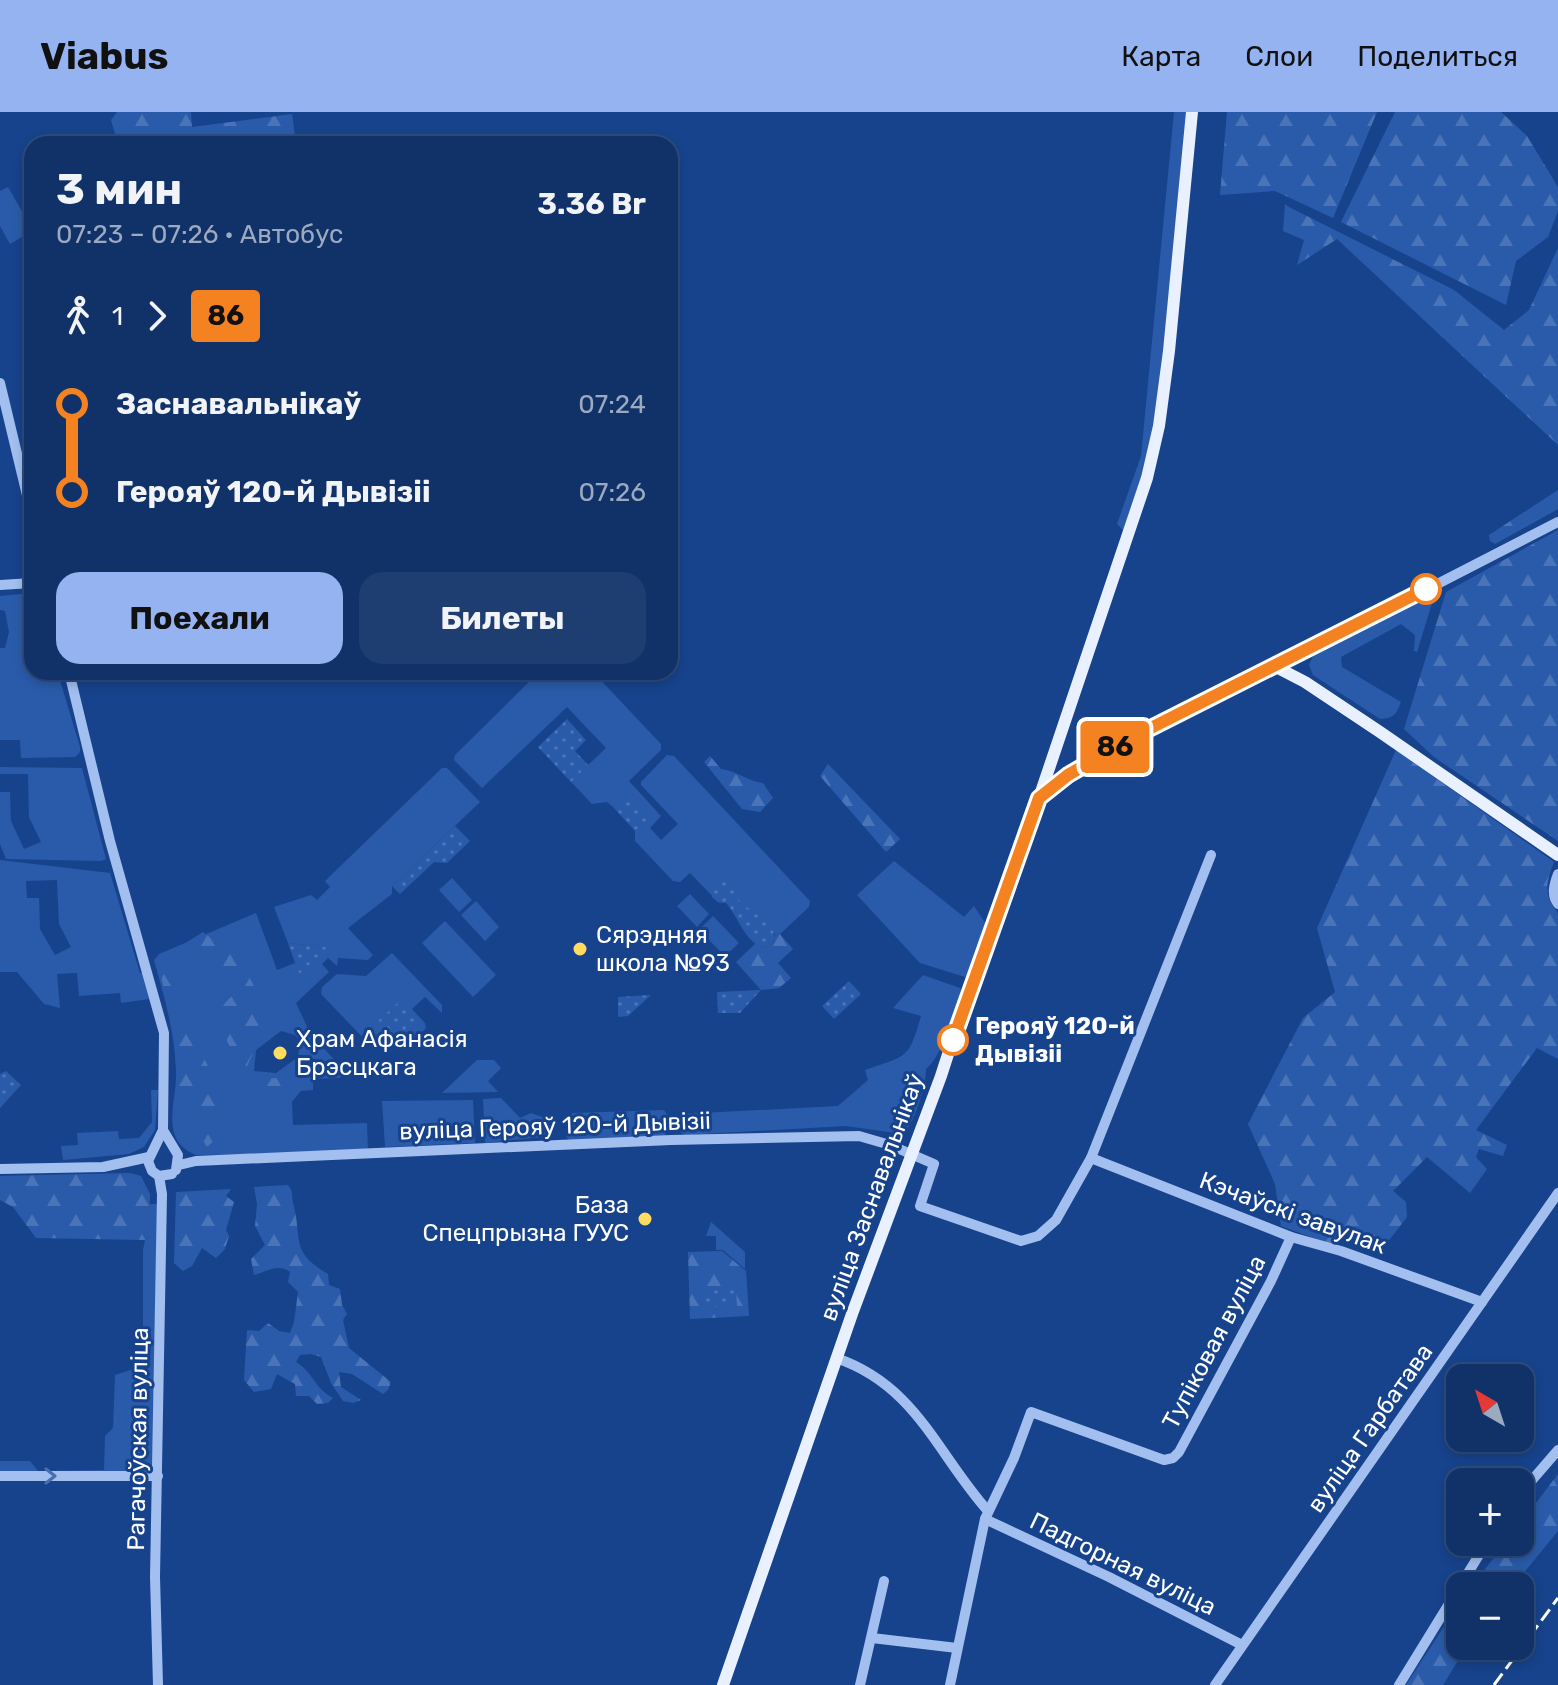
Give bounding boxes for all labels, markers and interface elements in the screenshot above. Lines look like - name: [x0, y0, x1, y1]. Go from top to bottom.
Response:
- text: Viabus: [40, 33, 169, 79]
- text: Карта: [1121, 40, 1201, 73]
- text: Слои: [1245, 40, 1313, 73]
- text: Поделиться: [1357, 40, 1518, 73]
- text: 3 мин: [56, 163, 182, 215]
- text: 3.36 Br: [537, 186, 646, 222]
- text: 07:23 – 07:26 · Автобус: [56, 219, 343, 250]
- icon: walk: [56, 294, 100, 338]
- icon: forward: [135, 294, 179, 338]
- text: 86: [207, 299, 244, 332]
- text: 1: [112, 301, 123, 332]
- text: Заснавальнікаў: [116, 386, 361, 422]
- text: 07:24: [578, 389, 646, 420]
- text: Герояў 120-й Дывізіі: [116, 474, 431, 510]
- text: 07:26: [579, 477, 646, 508]
- button: Поехали: [56, 572, 343, 664]
- button: Билеты: [359, 572, 646, 664]
- unlabelled marker: [1411, 574, 1441, 604]
- line badge: 86: [1079, 721, 1151, 773]
- text: 86: [1096, 730, 1134, 763]
- place label: Сярэдняя школа №93: [596, 921, 730, 977]
- marker: Сярэдняя школа №93: [571, 940, 589, 958]
- place label: Герояў 120-й Дывізіі: [975, 1012, 1134, 1068]
- place label: Храм Афанасія Брэсцкага: [296, 1025, 468, 1081]
- marker: Герояў 120-й Дывізіі: [938, 1025, 968, 1055]
- marker: Храм Афанасія Брэсцкага: [271, 1044, 289, 1062]
- street label: вуліца Заснавальнікаў: [814, 1070, 930, 1324]
- street label: вуліца Герояў 120-й Дывізіі: [399, 1107, 711, 1145]
- street label: Кэчаўскі завулак: [1196, 1166, 1391, 1260]
- place label: База Спецпрызна ГУУС: [422, 1191, 629, 1247]
- marker: База Спецпрызна ГУУС: [636, 1210, 654, 1228]
- street label: Тупіковая вуліца: [1156, 1250, 1272, 1434]
- street label: Рагачоўская вуліца: [122, 1327, 154, 1551]
- street label: вуліца Гарбатава: [1301, 1338, 1439, 1518]
- north arrow: [1446, 1364, 1534, 1452]
- map controls: [1446, 1364, 1534, 1660]
- one-way arrow: [44, 1467, 57, 1485]
- button: +: [1446, 1468, 1534, 1556]
- street label: Падгорная вуліца: [1025, 1507, 1221, 1621]
- button: −: [1446, 1572, 1534, 1660]

